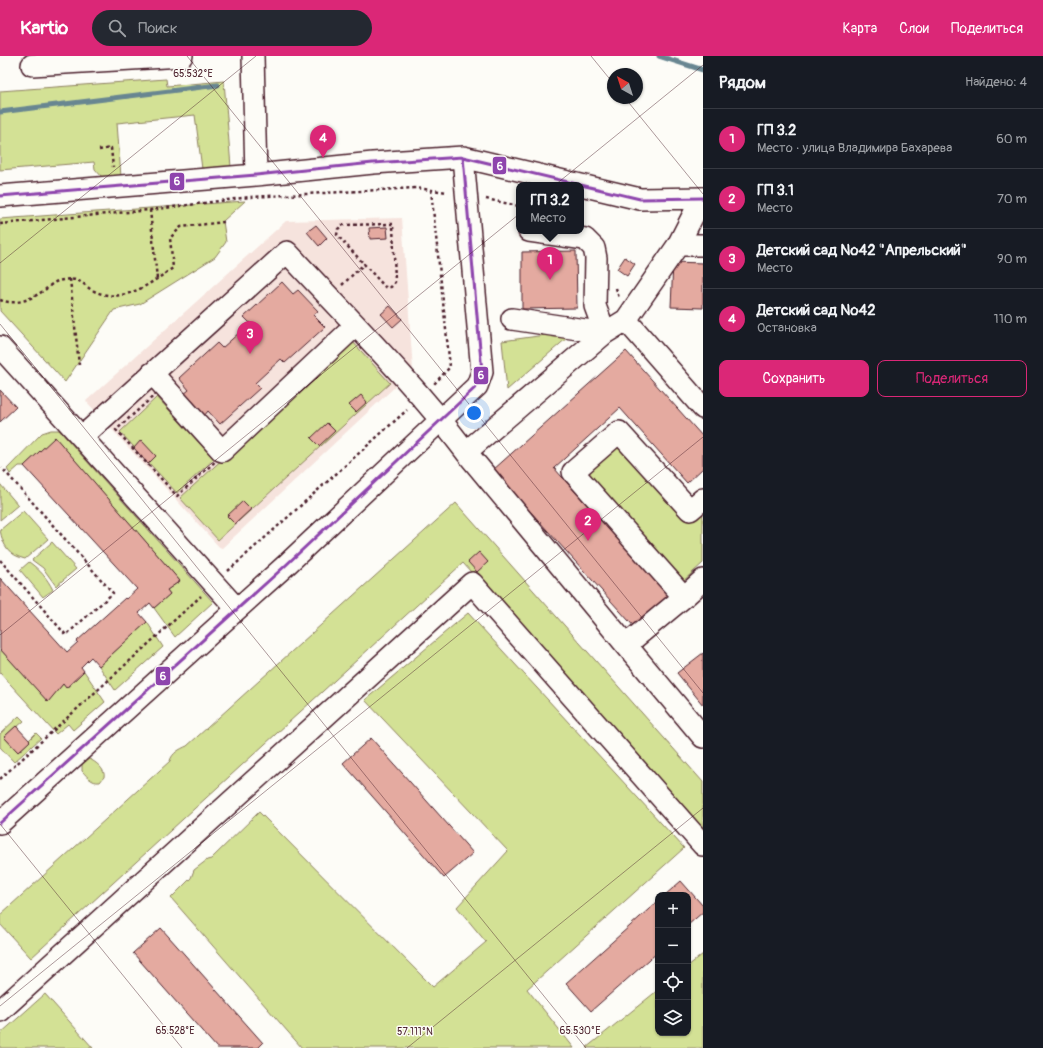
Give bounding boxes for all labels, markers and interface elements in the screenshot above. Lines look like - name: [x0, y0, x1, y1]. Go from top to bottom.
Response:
- search box: [92, 10, 372, 46]
- text: Kartio: [20, 16, 68, 40]
- icon: search: [106, 17, 128, 39]
- text: Поиск: [138, 19, 177, 38]
- text: Карта: [843, 20, 877, 37]
- text: Слои: [899, 20, 929, 37]
- text: Поделиться: [951, 20, 1023, 37]
- text: 65.532°E: [173, 68, 213, 80]
- north arrow: [607, 68, 643, 104]
- text: Рядом: [719, 72, 766, 93]
- text: Найдено: 4: [965, 74, 1027, 90]
- text: ГП 3.2: [757, 121, 796, 140]
- pin: 4: [310, 125, 336, 158]
- text: 1: [729, 131, 735, 147]
- text: 60 m: [996, 131, 1027, 147]
- text: Место · улица Владимира Бахарева: [757, 140, 952, 156]
- line badge: 6: [492, 156, 507, 175]
- text: 6: [497, 160, 504, 173]
- line badge: 6: [169, 172, 185, 191]
- text: 6: [174, 175, 181, 188]
- text: ГП 3.1: [757, 181, 794, 200]
- popup: [516, 182, 584, 234]
- text: ГП 3.2: [530, 191, 570, 210]
- text: 2: [728, 191, 736, 207]
- text: 70 m: [997, 191, 1027, 207]
- text: Место: [757, 200, 793, 216]
- text: Место: [530, 210, 566, 226]
- text: Детский сад №42 "Апрельский": [757, 241, 967, 260]
- pin: 1: [537, 247, 563, 280]
- text: 3: [728, 251, 736, 267]
- text: 90 m: [997, 251, 1027, 267]
- text: Место: [757, 260, 793, 276]
- text: Детский сад №42: [757, 301, 876, 320]
- text: 4: [728, 311, 736, 327]
- text: 110 m: [994, 311, 1027, 327]
- text: Остановка: [757, 320, 817, 336]
- pin: 3: [237, 321, 263, 354]
- button: Сохранить: [719, 360, 869, 397]
- button: Поделиться: [877, 360, 1027, 397]
- line badge: 6: [473, 366, 489, 385]
- text: 6: [478, 369, 485, 382]
- your location: [464, 403, 484, 423]
- pin: 2: [575, 508, 601, 541]
- line badge: 6: [155, 666, 171, 686]
- text: 6: [160, 670, 167, 683]
- map controls: [655, 892, 691, 1036]
- button: +: [655, 892, 691, 928]
- button: −: [655, 928, 691, 964]
- button: locate: [655, 964, 691, 1000]
- button: layers: [655, 1000, 691, 1036]
- text: 65.528°E: [155, 1025, 195, 1037]
- text: 65.530°E: [560, 1025, 600, 1037]
- text: 57.111°N: [397, 1026, 433, 1038]

